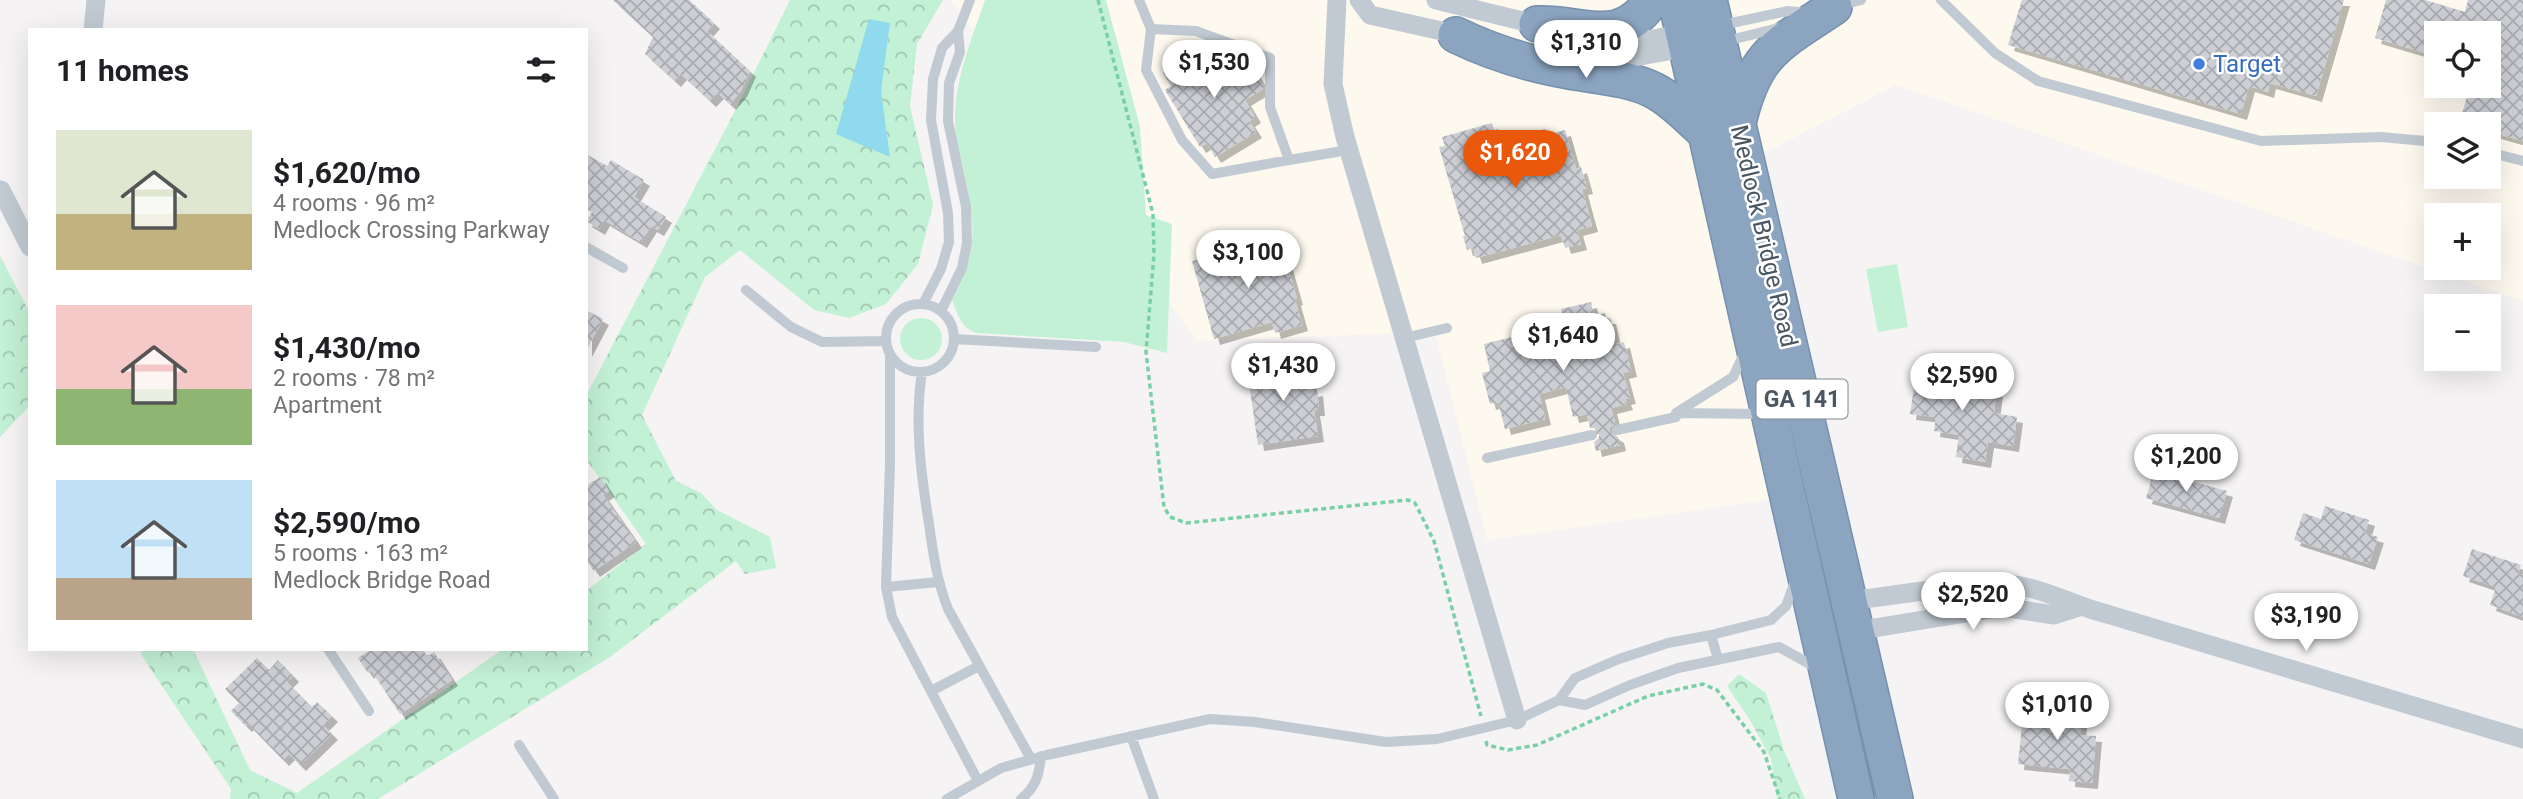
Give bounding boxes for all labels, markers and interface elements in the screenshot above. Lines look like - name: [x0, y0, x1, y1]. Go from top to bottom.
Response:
- pin: $1,310: [1529, 20, 1643, 80]
- map controls: [2424, 21, 2501, 371]
- button: locate: [2424, 21, 2501, 98]
- text: $1,310: [1550, 29, 1622, 56]
- pin: $1,530: [1157, 41, 1271, 100]
- text: $1,530: [1178, 49, 1250, 76]
- place label: Target: [2213, 50, 2281, 78]
- icon: filters: [522, 51, 560, 89]
- text: 11 homes: [56, 53, 189, 88]
- marker: Target: [2191, 56, 2207, 72]
- button: layers: [2424, 112, 2501, 189]
- street label: Medlock Bridge Road: [1725, 122, 1803, 350]
- pin: $1,620: [1458, 130, 1572, 190]
- text: $1,620: [1479, 139, 1551, 166]
- text: $1,620/mo: [273, 155, 421, 190]
- icon: home: [112, 158, 196, 242]
- text: 4 rooms · 96 m²: [273, 190, 435, 217]
- button: +: [2424, 203, 2501, 280]
- text: Medlock Crossing Parkway: [273, 217, 550, 244]
- pin: $3,100: [1191, 230, 1305, 290]
- text: $3,100: [1212, 239, 1284, 266]
- button: −: [2424, 294, 2501, 371]
- pin: $1,640: [1506, 314, 1620, 373]
- text: $1,640: [1527, 322, 1599, 349]
- text: $1,430/mo: [273, 330, 421, 365]
- icon: home: [112, 333, 196, 417]
- pin: $1,430: [1226, 344, 1340, 403]
- text: $1,430: [1247, 352, 1319, 379]
- pin: $2,590: [1905, 354, 2019, 413]
- text: $2,590: [1926, 362, 1998, 389]
- text: 2 rooms · 78 m²: [273, 365, 435, 392]
- road number: GA 141: [1756, 380, 1848, 418]
- text: Apartment: [273, 392, 382, 419]
- pin: $1,200: [2129, 434, 2243, 494]
- text: $1,200: [2150, 443, 2222, 470]
- text: $2,590/mo: [273, 505, 421, 540]
- icon: home: [112, 508, 196, 592]
- text: 5 rooms · 163 m²: [273, 540, 448, 567]
- text: Medlock Bridge Road: [273, 567, 491, 594]
- pin: $2,520: [1916, 572, 2030, 632]
- text: $2,520: [1937, 581, 2009, 608]
- pin: $3,190: [2249, 594, 2363, 653]
- text: $3,190: [2270, 602, 2342, 629]
- pin: $1,010: [2000, 682, 2114, 742]
- text: $1,010: [2021, 691, 2093, 718]

